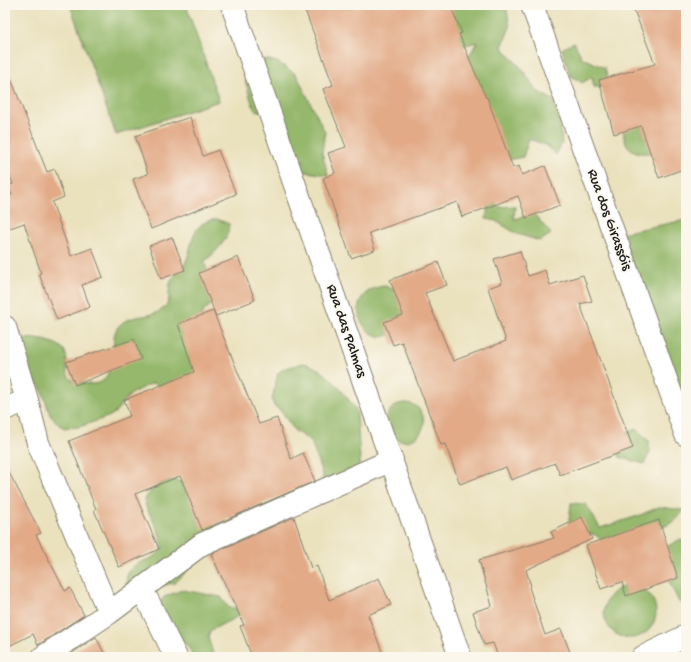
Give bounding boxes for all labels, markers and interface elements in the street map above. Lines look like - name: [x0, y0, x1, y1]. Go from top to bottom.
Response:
- street label: Rua dos Girassóis: [582, 167, 636, 274]
- street label: Rua das Palmas: [322, 282, 371, 380]

